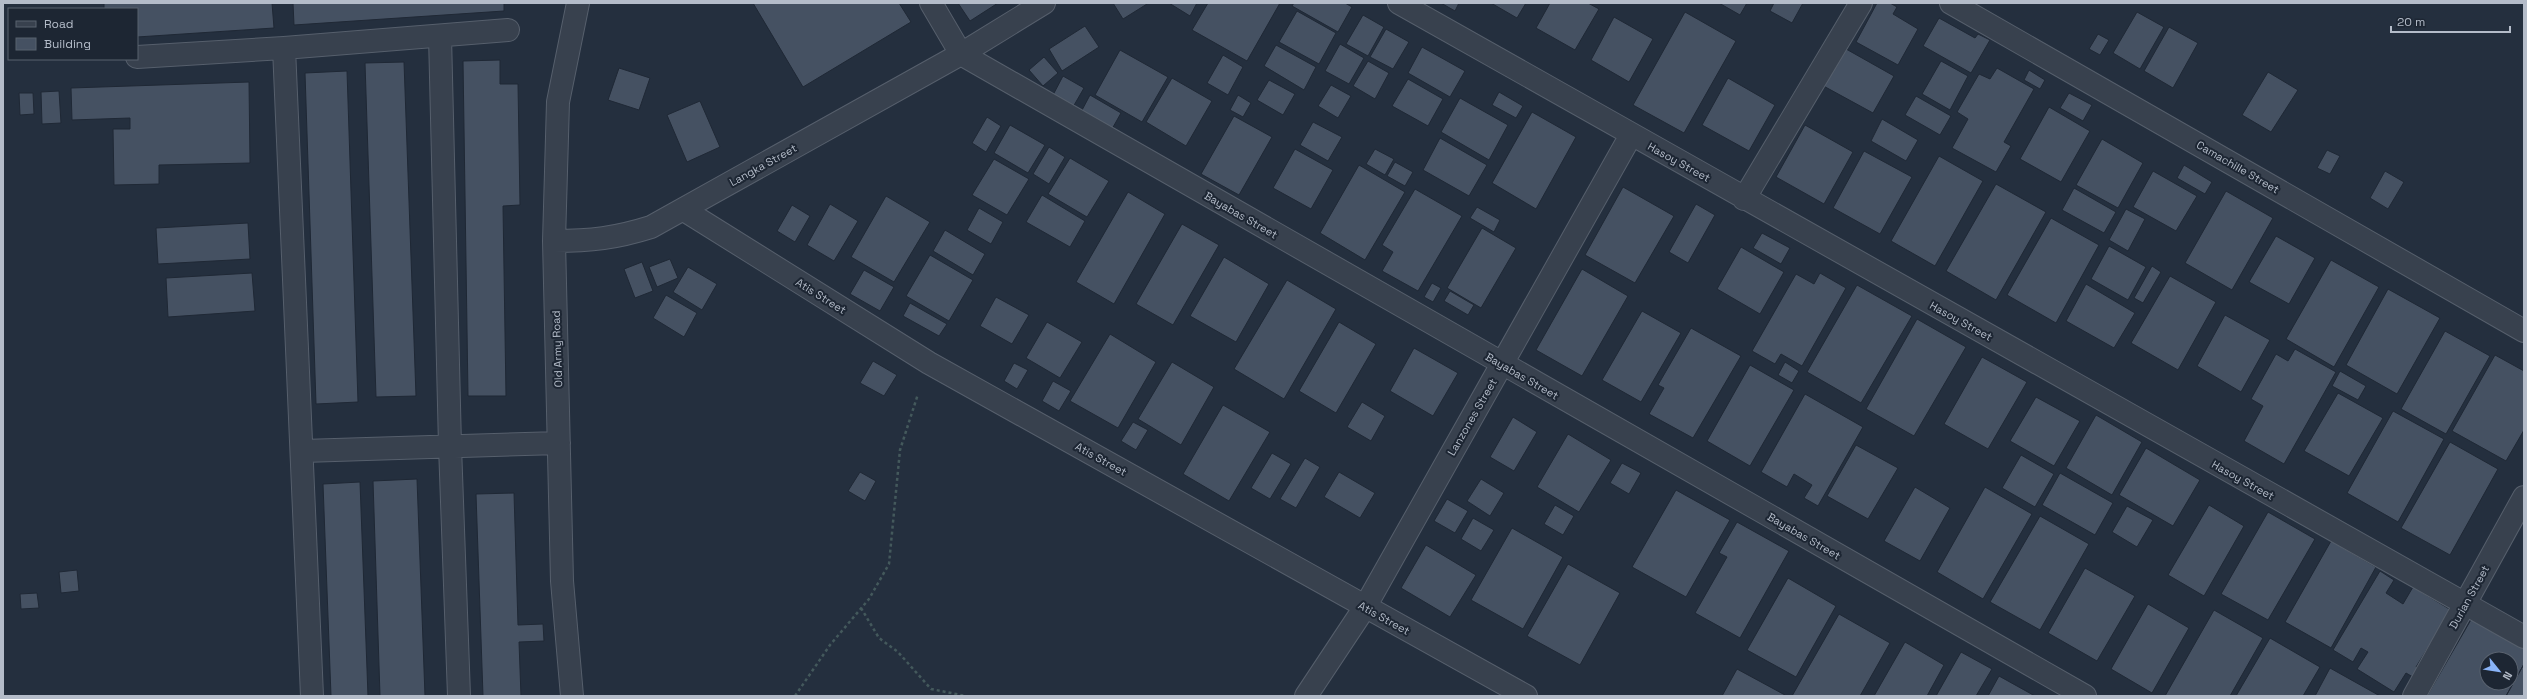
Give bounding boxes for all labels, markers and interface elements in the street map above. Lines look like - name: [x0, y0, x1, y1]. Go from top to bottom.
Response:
- legend: [8, 8, 138, 60]
- scale bar: [2391, 8, 2510, 34]
- text: 20 m: [2397, 14, 2425, 30]
- text: Road: [44, 16, 73, 32]
- text: Building: [44, 36, 91, 52]
- street label: Camachille Street: [2194, 138, 2282, 196]
- street label: Hasoy Street: [1645, 139, 1713, 185]
- street label: Langka Street: [727, 141, 799, 189]
- street label: Bayabas Street: [1202, 188, 1280, 242]
- street label: Atis Street: [793, 275, 849, 317]
- street label: Hasoy Street: [1927, 298, 1995, 344]
- street label: Old Army Road: [549, 310, 565, 388]
- street label: Bayabas Street: [1483, 349, 1561, 403]
- street label: Lanzones Street: [1444, 376, 1500, 458]
- street label: Atis Street: [1073, 439, 1129, 479]
- street label: Hasoy Street: [2209, 457, 2277, 503]
- street label: Bayabas Street: [1765, 509, 1843, 563]
- street label: Durian Street: [2446, 563, 2492, 631]
- street label: Atis Street: [1356, 598, 1412, 638]
- north arrow: [2479, 651, 2519, 691]
- text: N: [2500, 669, 2516, 683]

